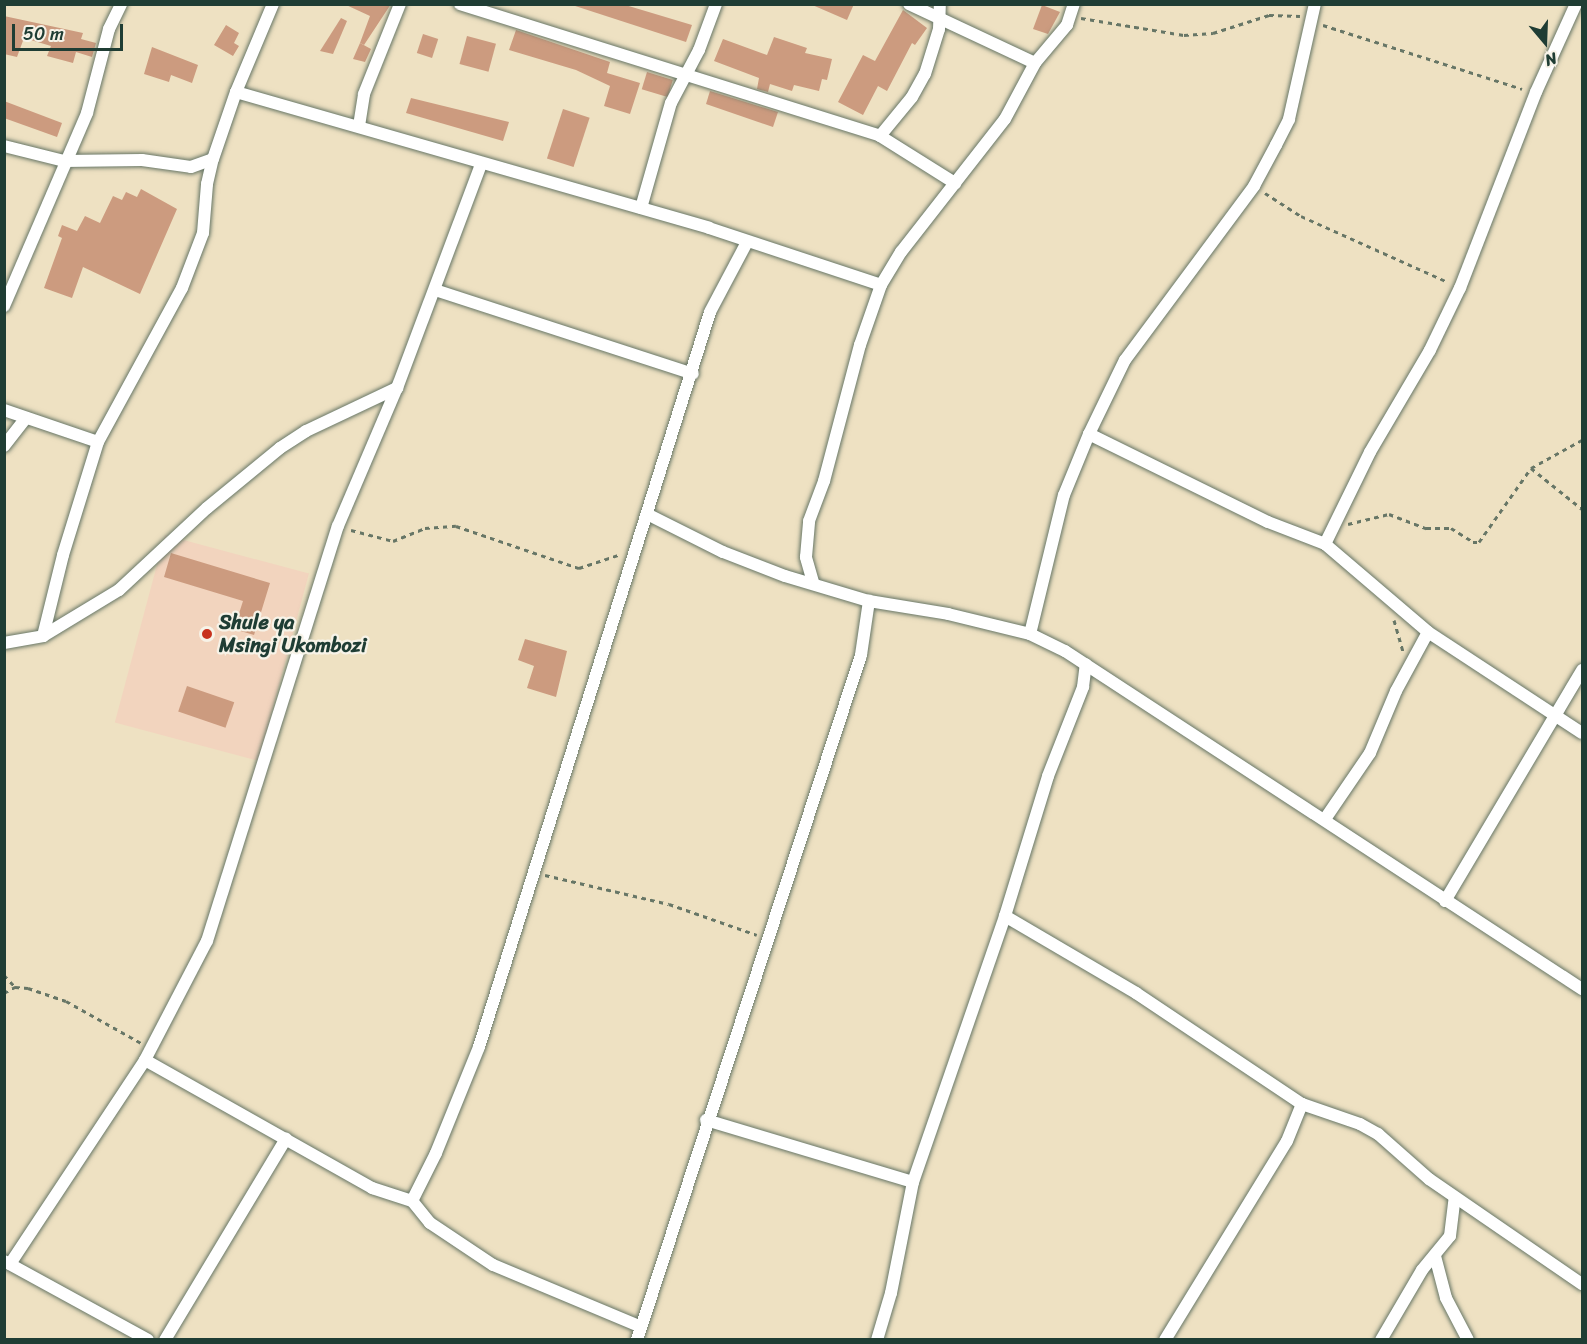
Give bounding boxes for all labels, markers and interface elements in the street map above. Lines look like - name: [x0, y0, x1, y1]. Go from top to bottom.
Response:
- scale bar: [15, 12, 126, 50]
- north arrow: [1515, 12, 1575, 72]
- text: 50 m: [23, 18, 64, 50]
- text: N: [1541, 44, 1561, 75]
- place label: Shule ya Msingi Ukombozi: [219, 610, 367, 657]
- marker: Shule ya Msingi Ukombozi: [200, 627, 214, 641]

